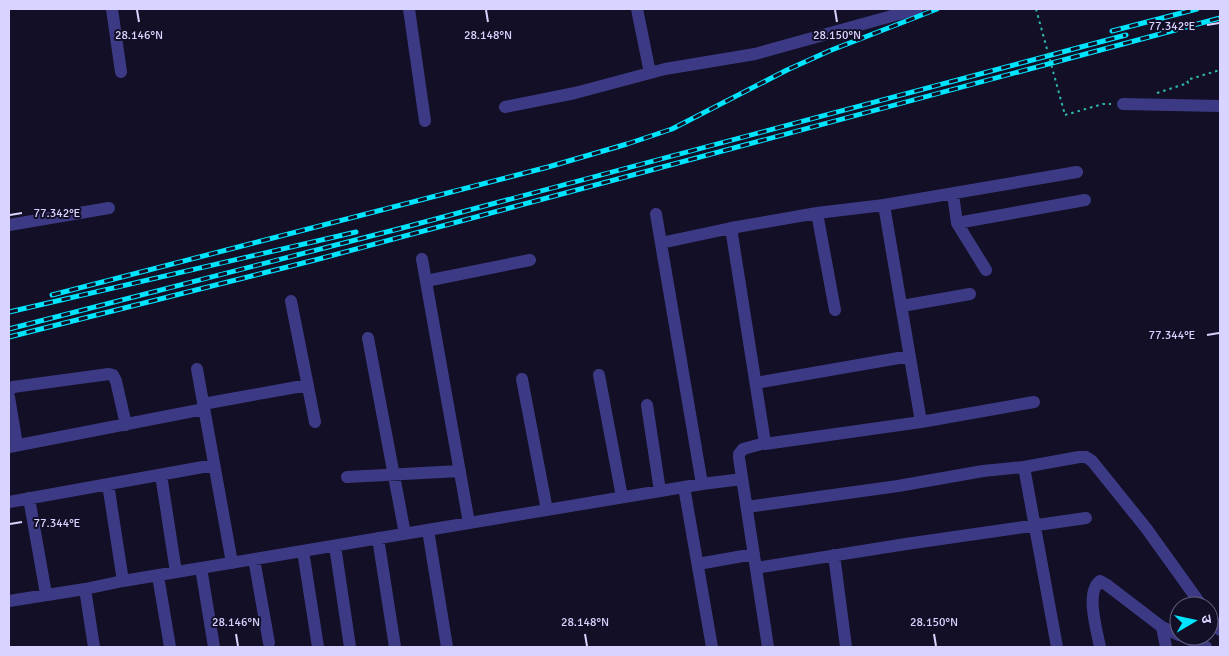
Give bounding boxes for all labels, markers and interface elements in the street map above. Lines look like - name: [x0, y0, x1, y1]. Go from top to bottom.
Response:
- text: 77.342°E: [1149, 19, 1196, 34]
- text: 28.146°N: [115, 28, 163, 43]
- text: 28.148°N: [464, 28, 512, 43]
- text: 28.150°N: [813, 28, 861, 43]
- text: 77.342°E: [34, 206, 81, 221]
- text: 77.344°E: [1149, 328, 1196, 343]
- text: 77.344°E: [34, 516, 81, 531]
- north arrow: [1169, 596, 1219, 646]
- text: उ: [1197, 614, 1216, 625]
- text: 28.146°N: [212, 615, 260, 630]
- text: 28.148°N: [561, 615, 609, 630]
- text: 28.150°N: [910, 615, 958, 630]

